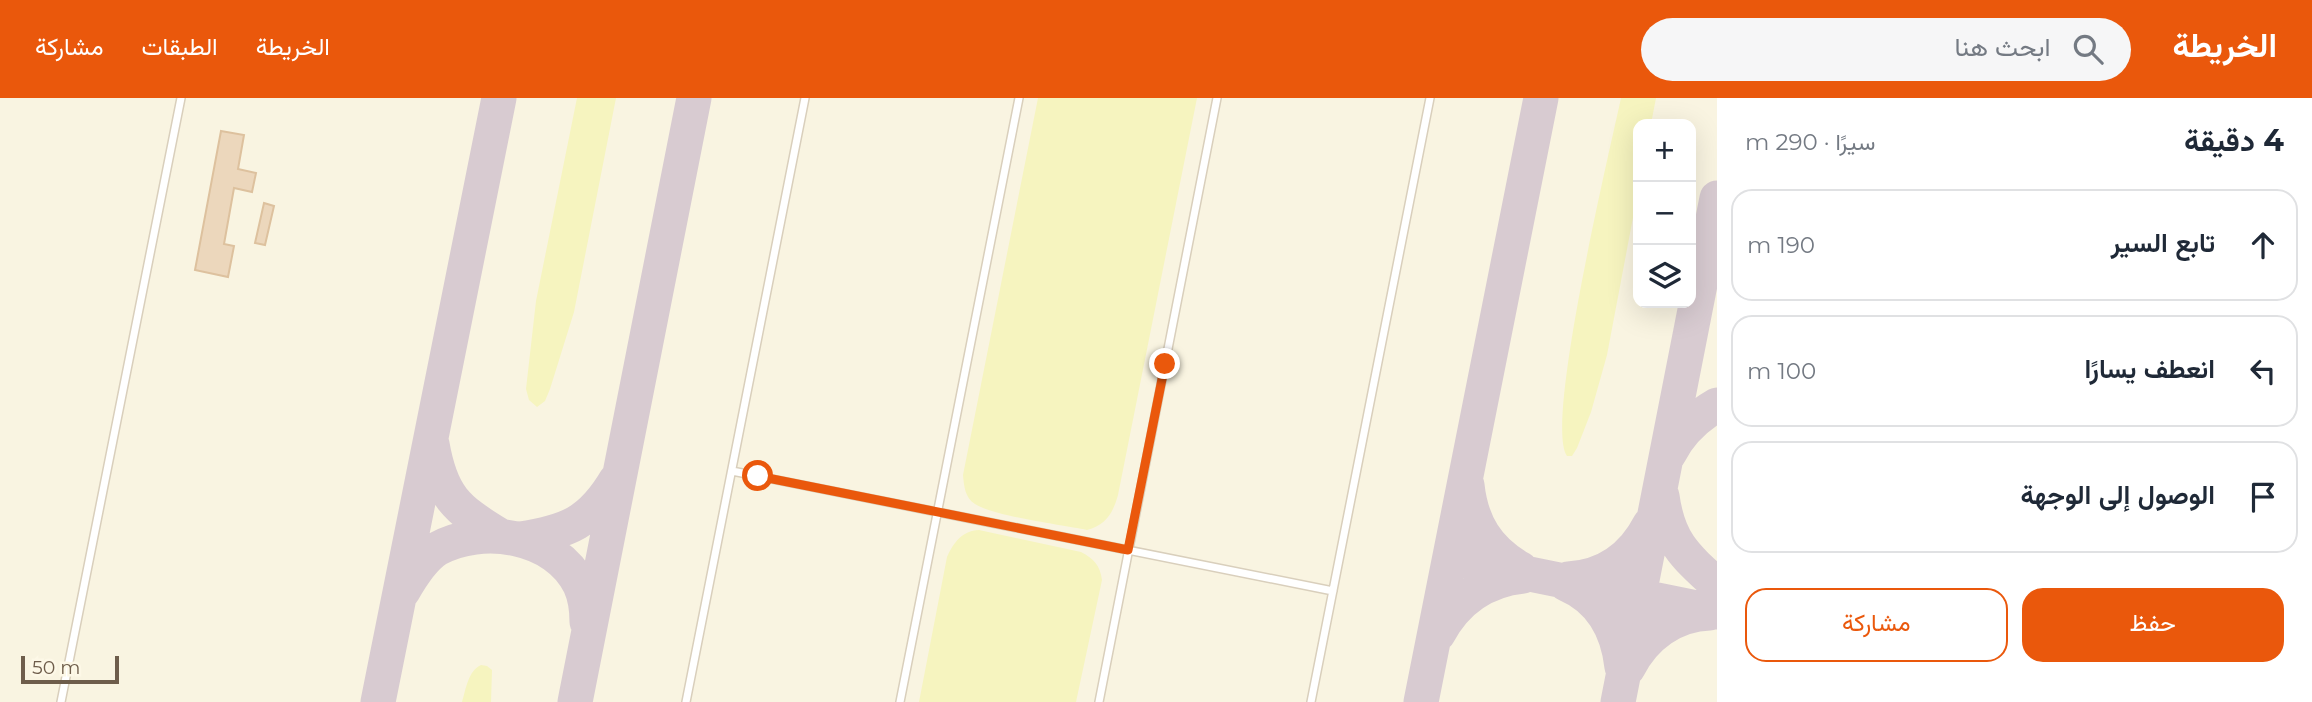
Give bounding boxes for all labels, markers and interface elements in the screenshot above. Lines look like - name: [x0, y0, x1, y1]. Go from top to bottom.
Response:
- search box: [1641, 18, 2131, 81]
- text: الخريطة: [2173, 25, 2277, 65]
- icon: search: [2069, 30, 2107, 68]
- text: ابحث هنا: [1954, 31, 2051, 63]
- text: مشاركة: [35, 32, 103, 61]
- text: الطبقات: [141, 32, 218, 61]
- text: الخريطة: [256, 32, 330, 61]
- map controls: [1633, 119, 1696, 308]
- button: +: [1633, 119, 1696, 182]
- text: 4 دقيقة: [2184, 122, 2284, 159]
- text: سيرًا · 290 m: [1745, 128, 1876, 156]
- button: −: [1633, 182, 1696, 245]
- icon: ahead: [2244, 226, 2282, 264]
- text: تابع السير: [2111, 227, 2215, 259]
- text: 190 m: [1747, 231, 1815, 259]
- button: layers: [1633, 245, 1696, 308]
- route end: [1149, 348, 1180, 379]
- icon: left: [2244, 352, 2282, 390]
- text: انعطف يسارًا: [2085, 353, 2215, 385]
- text: 100 m: [1747, 357, 1816, 385]
- route start: [742, 460, 773, 491]
- icon: arrive: [2244, 478, 2282, 516]
- text: الوصول إلى الوجهة: [2021, 479, 2215, 511]
- button: مشاركة: [1745, 588, 2008, 662]
- button: حفظ: [2022, 588, 2284, 662]
- scale bar: [21, 653, 119, 685]
- text: 50 m: [32, 656, 80, 679]

